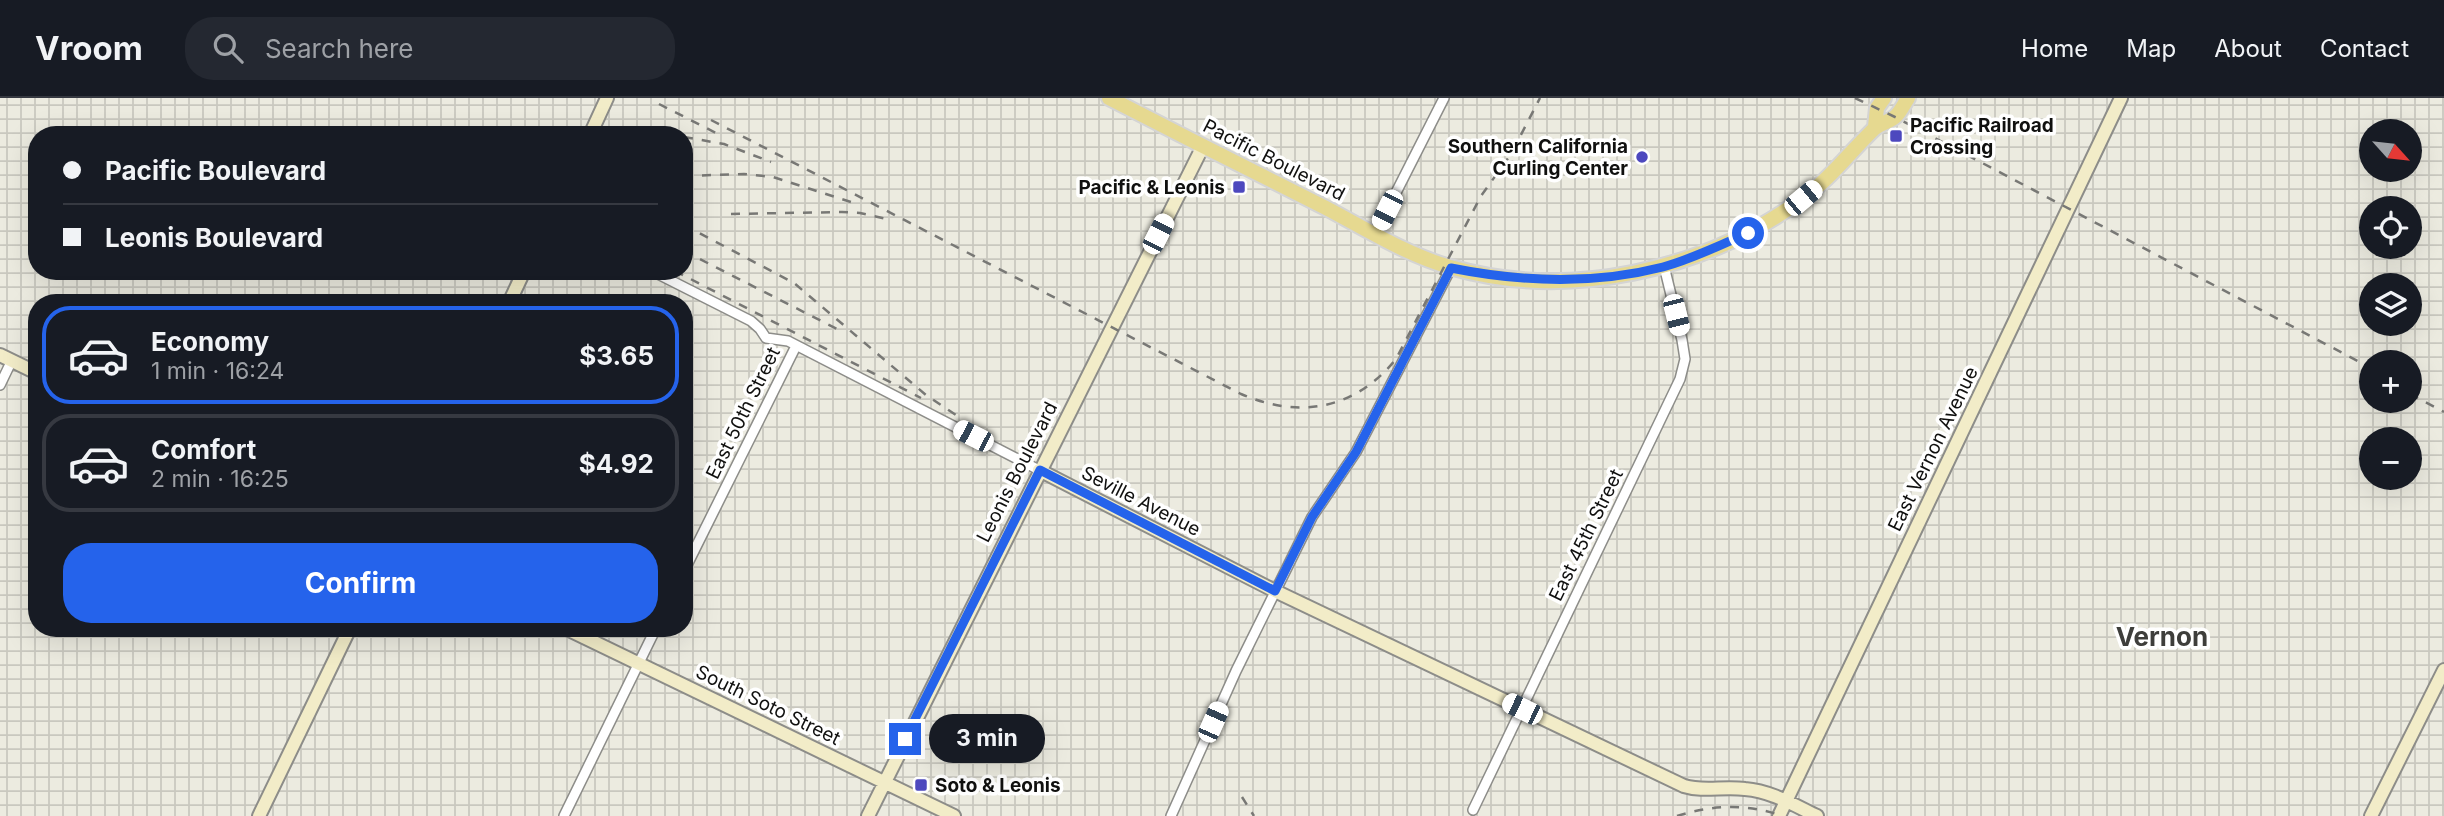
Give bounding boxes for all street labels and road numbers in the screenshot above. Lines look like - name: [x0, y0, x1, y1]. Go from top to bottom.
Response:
- street label: Pacific Boulevard: [1199, 114, 1349, 206]
- street label: East 50th Street: [701, 343, 785, 483]
- street label: East Vernon Avenue: [1883, 363, 1983, 535]
- street label: Leonis Boulevard: [972, 398, 1062, 546]
- street label: Seville Avenue: [1078, 461, 1204, 541]
- street label: East 45th Street: [1544, 465, 1628, 605]
- street label: South Soto Street: [692, 660, 844, 750]

